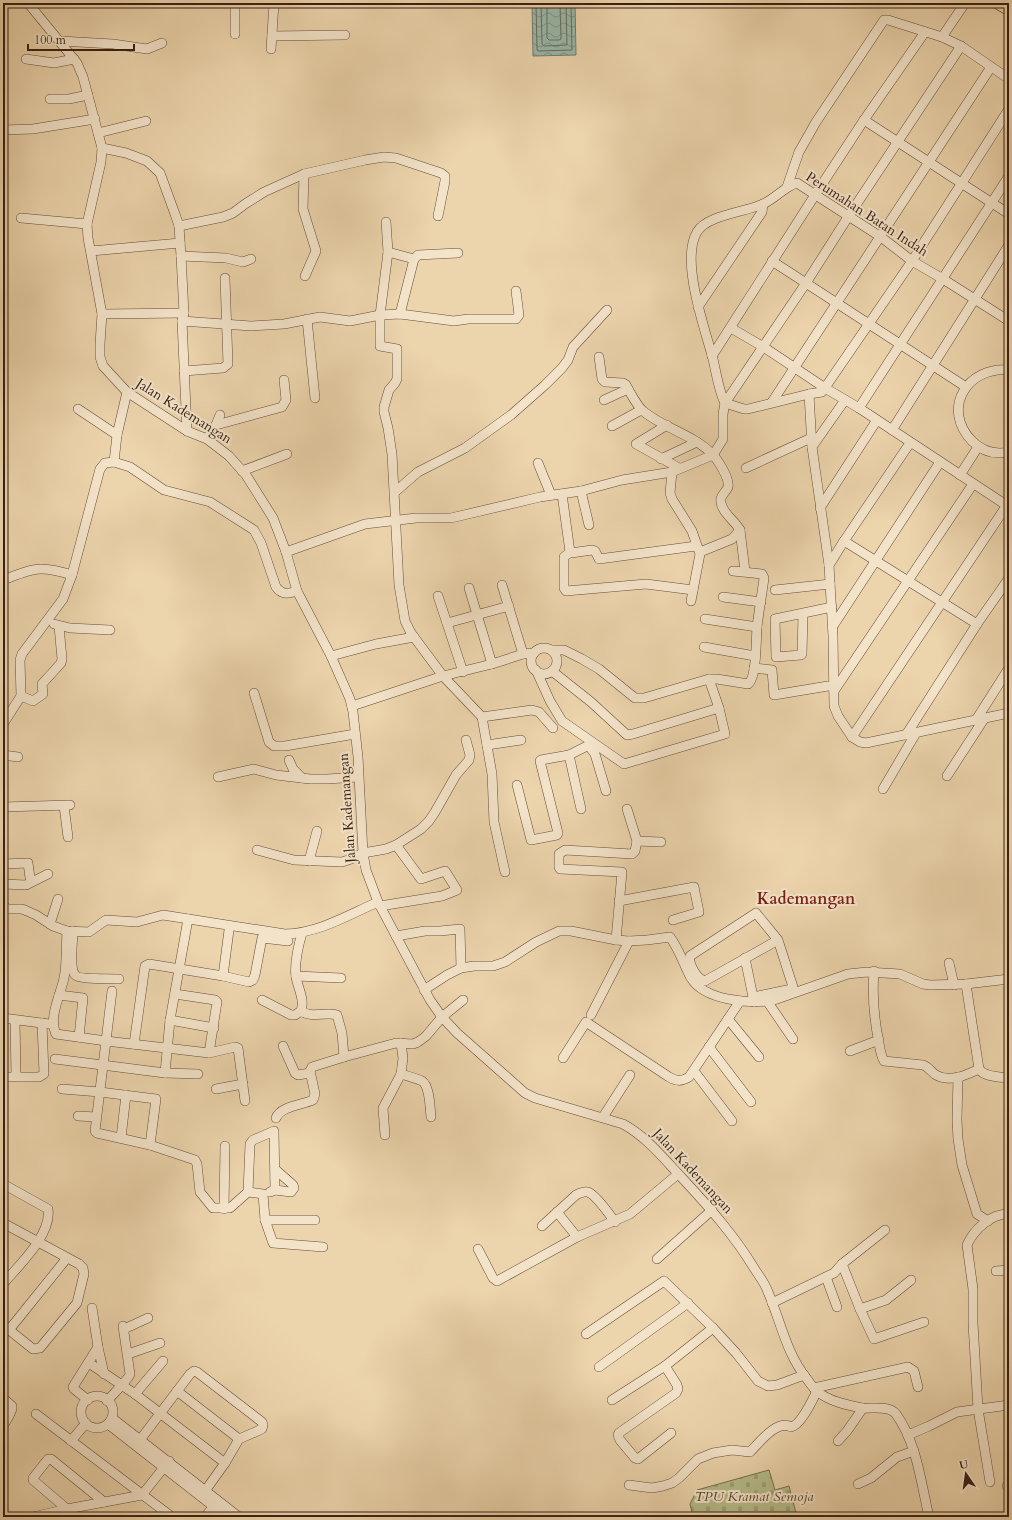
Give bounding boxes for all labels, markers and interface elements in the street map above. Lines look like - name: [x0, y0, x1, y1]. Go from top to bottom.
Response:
- scale bar: [28, 26, 134, 52]
- text: 100 m: [34, 32, 67, 48]
- street label: Perumahan Batan Indah: [802, 167, 932, 261]
- street label: Jalan Kademangan: [131, 373, 236, 448]
- street label: Jalan Kademangan: [334, 752, 360, 866]
- district label: Kademangan: [757, 888, 856, 910]
- street label: Jalan Kademangan: [647, 1123, 738, 1218]
- north arrow: [946, 1454, 986, 1494]
- text: U: [958, 1456, 970, 1473]
- park label: TPU Kramat Semoja: [694, 1487, 814, 1506]

